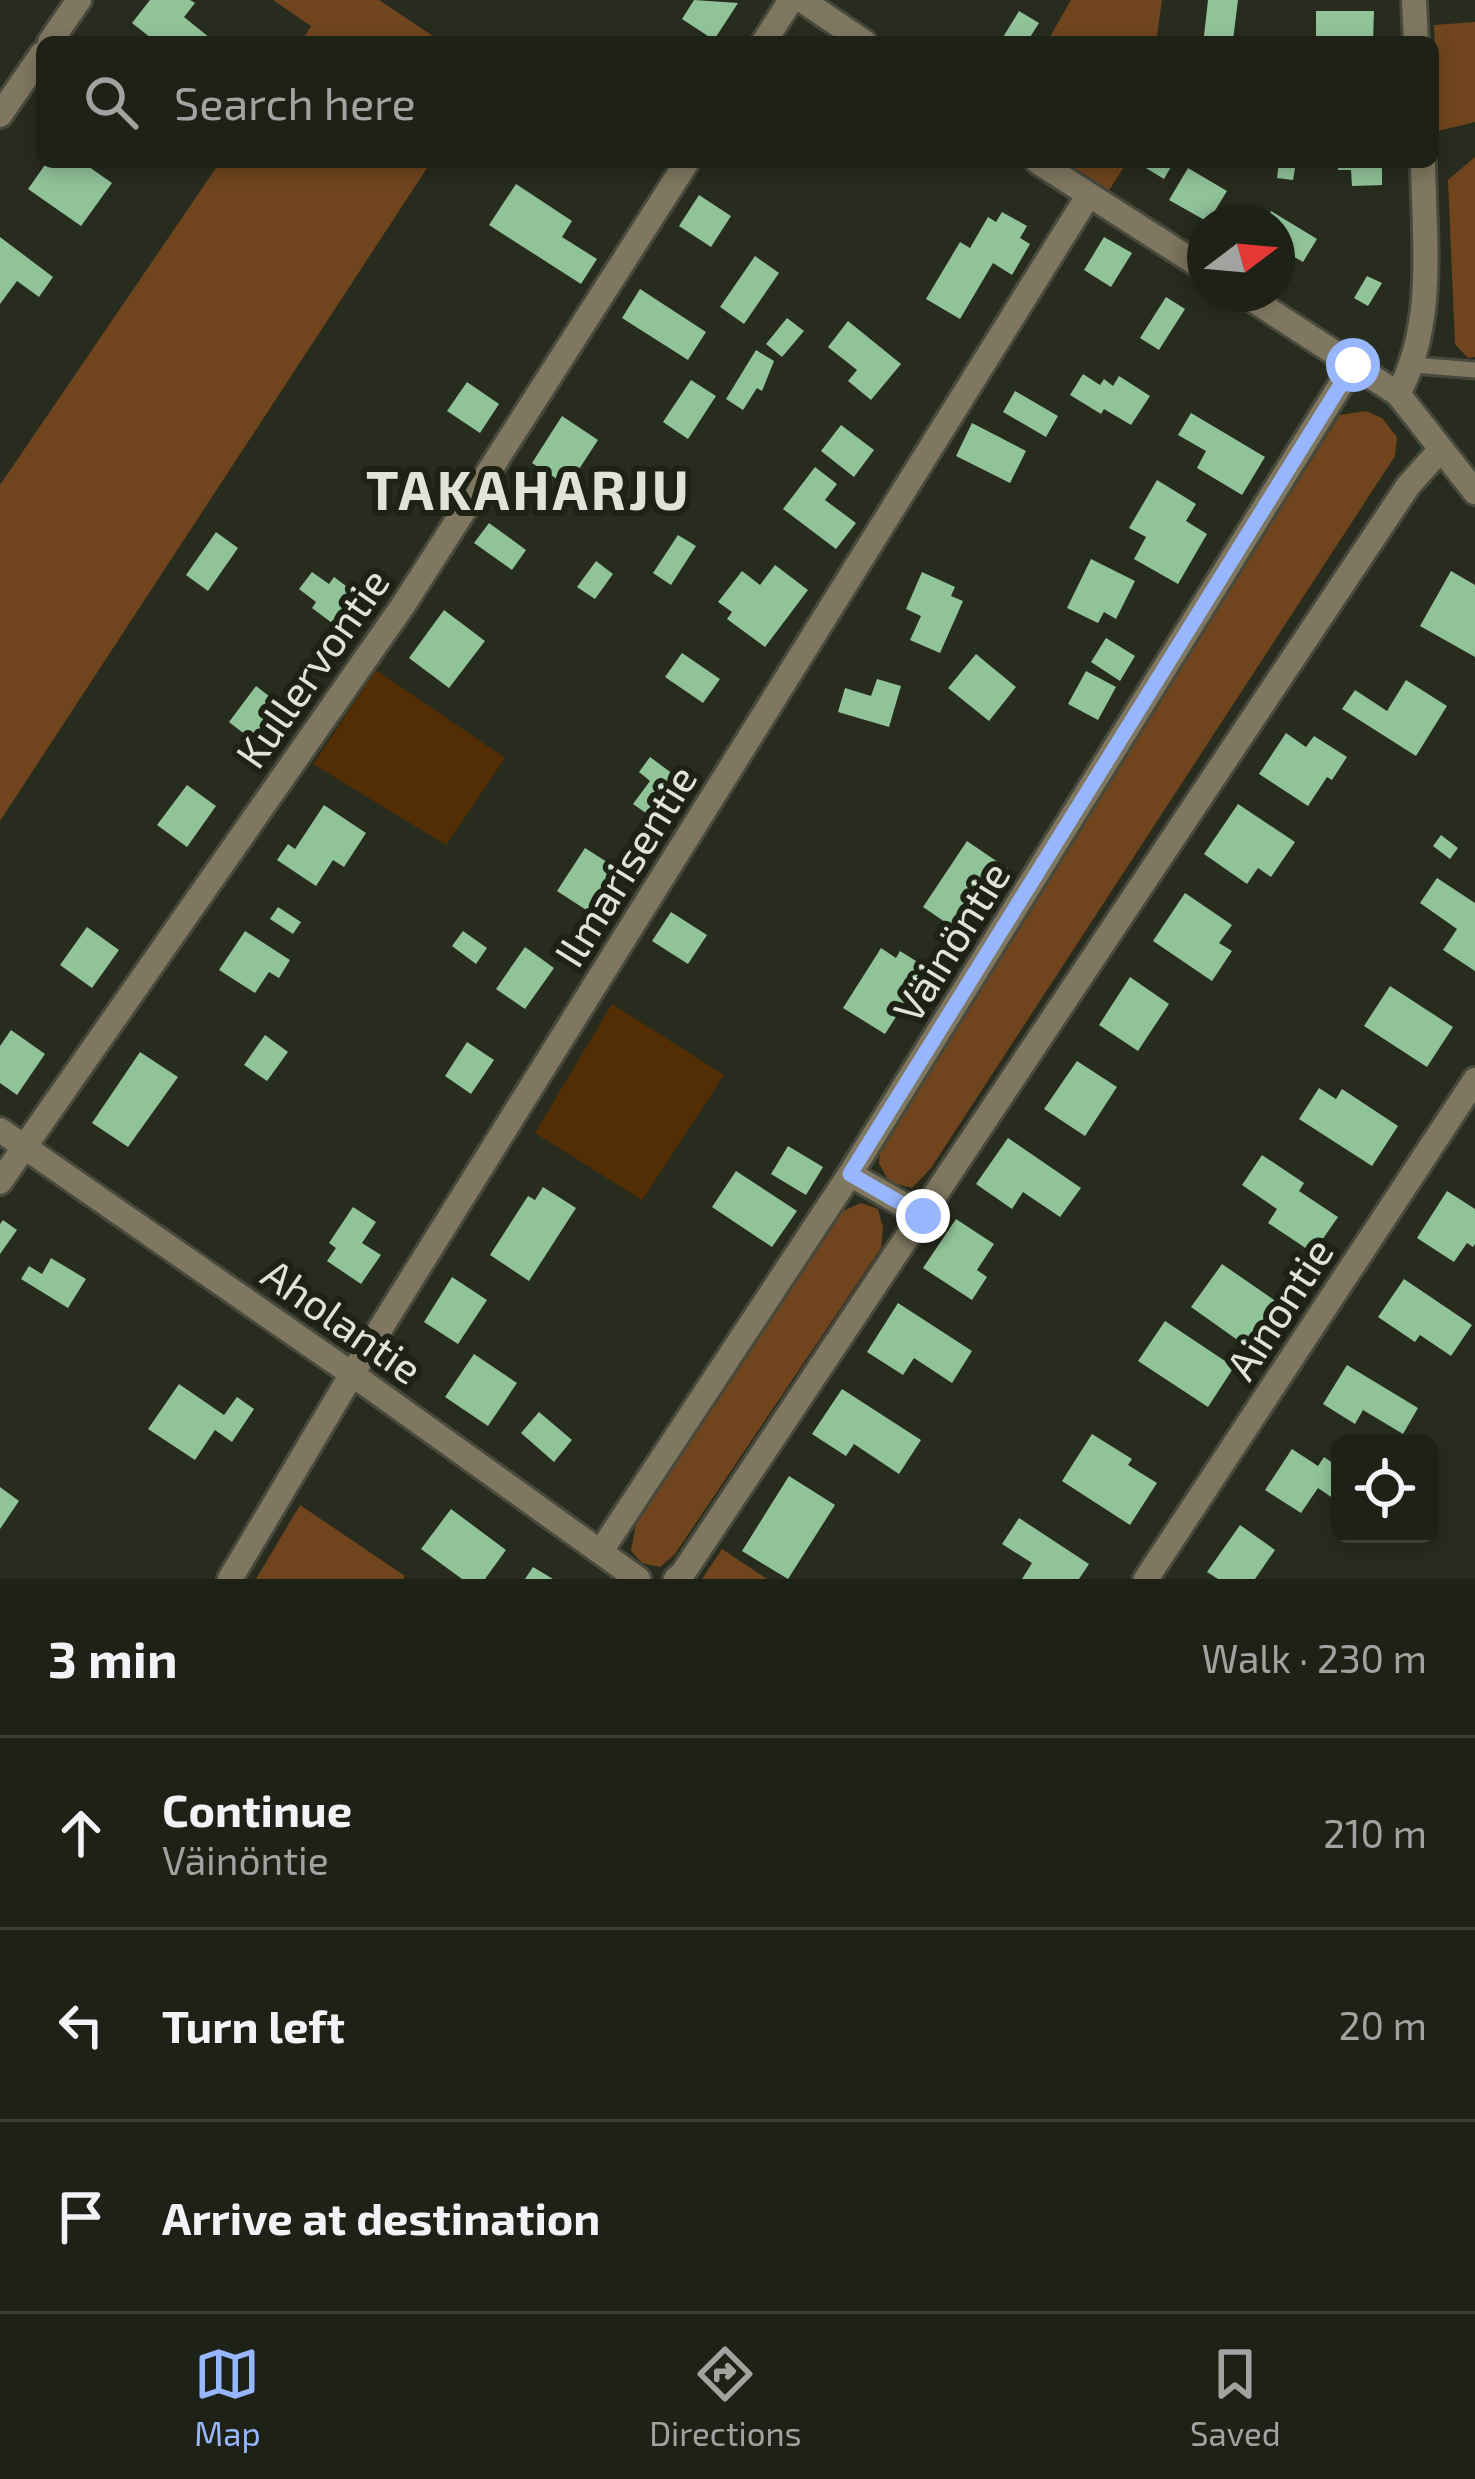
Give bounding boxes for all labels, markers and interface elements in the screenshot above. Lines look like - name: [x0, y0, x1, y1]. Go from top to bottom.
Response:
- search box: [36, 36, 1439, 168]
- icon: search: [78, 69, 144, 135]
- text: Search here: [174, 75, 416, 129]
- north arrow: [1187, 204, 1295, 312]
- route start: [1326, 338, 1380, 392]
- district label: TAKAHARJU: [366, 456, 692, 521]
- street label: Kullervontie: [224, 558, 398, 776]
- street label: Ilmarisentie: [542, 755, 706, 975]
- street label: Väinöntie: [881, 852, 1019, 1030]
- route end: [896, 1189, 950, 1243]
- street label: Ainontie: [1214, 1228, 1342, 1388]
- street label: Aholantie: [254, 1247, 432, 1393]
- map controls: [1331, 1435, 1439, 1543]
- button: locate: [1331, 1435, 1439, 1543]
- text: 3 min: [48, 1627, 178, 1688]
- text: Walk · 230 m: [1201, 1634, 1427, 1681]
- text: Continue: [162, 1782, 352, 1836]
- icon: ahead: [48, 1800, 114, 1866]
- text: 210 m: [1323, 1809, 1427, 1856]
- text: Väinöntie: [162, 1836, 329, 1883]
- icon: left: [48, 1992, 114, 2058]
- text: Turn left: [162, 1998, 345, 2052]
- text: 20 m: [1339, 2001, 1427, 2048]
- icon: arrive: [48, 2184, 114, 2250]
- text: Arrive at destination: [162, 2190, 600, 2244]
- tab: Map: [194, 2341, 261, 2453]
- tab: Directions: [649, 2341, 801, 2453]
- tab: Saved: [1190, 2341, 1281, 2453]

